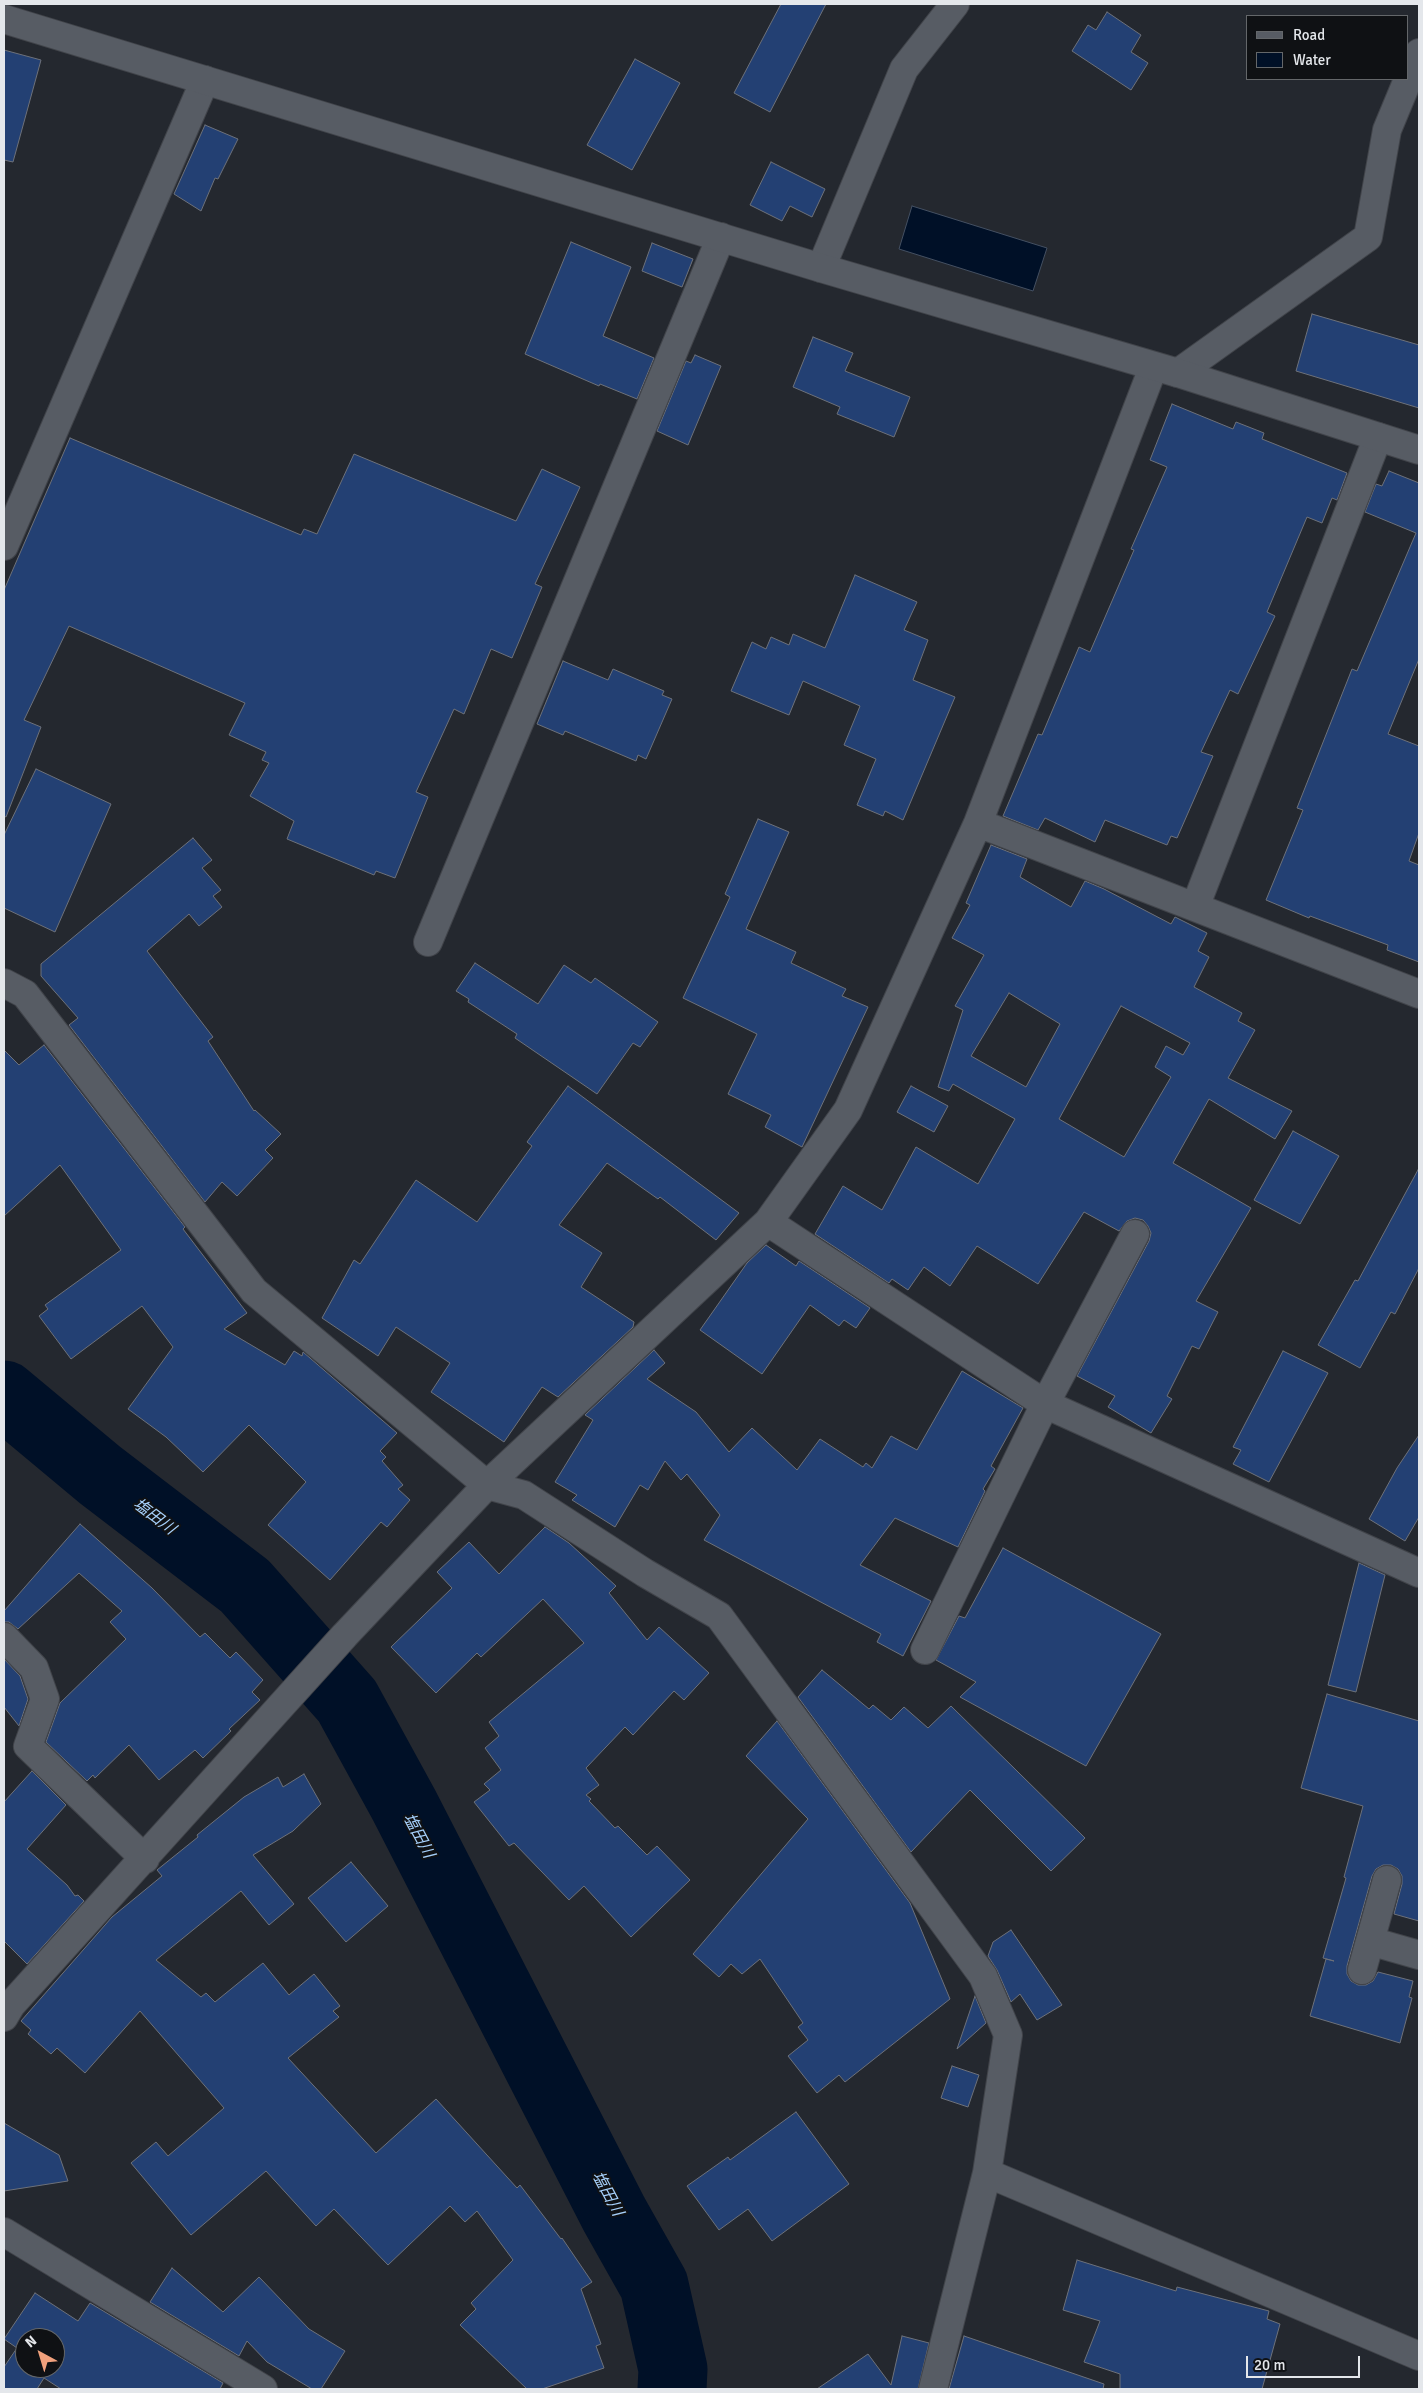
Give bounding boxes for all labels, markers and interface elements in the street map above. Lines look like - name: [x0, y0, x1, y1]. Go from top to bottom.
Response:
- legend: [1246, 15, 1408, 80]
- text: Road: [1293, 26, 1325, 44]
- text: Water: [1293, 51, 1331, 69]
- water label: 塩田川: [129, 1495, 179, 1539]
- water label: 塩田川: [398, 1810, 438, 1862]
- water label: 塩田川: [587, 2168, 627, 2220]
- north arrow: [15, 2328, 65, 2378]
- text: N: [22, 2332, 40, 2351]
- scale bar: [1248, 2346, 1362, 2378]
- text: 20 m: [1254, 2356, 1285, 2374]

